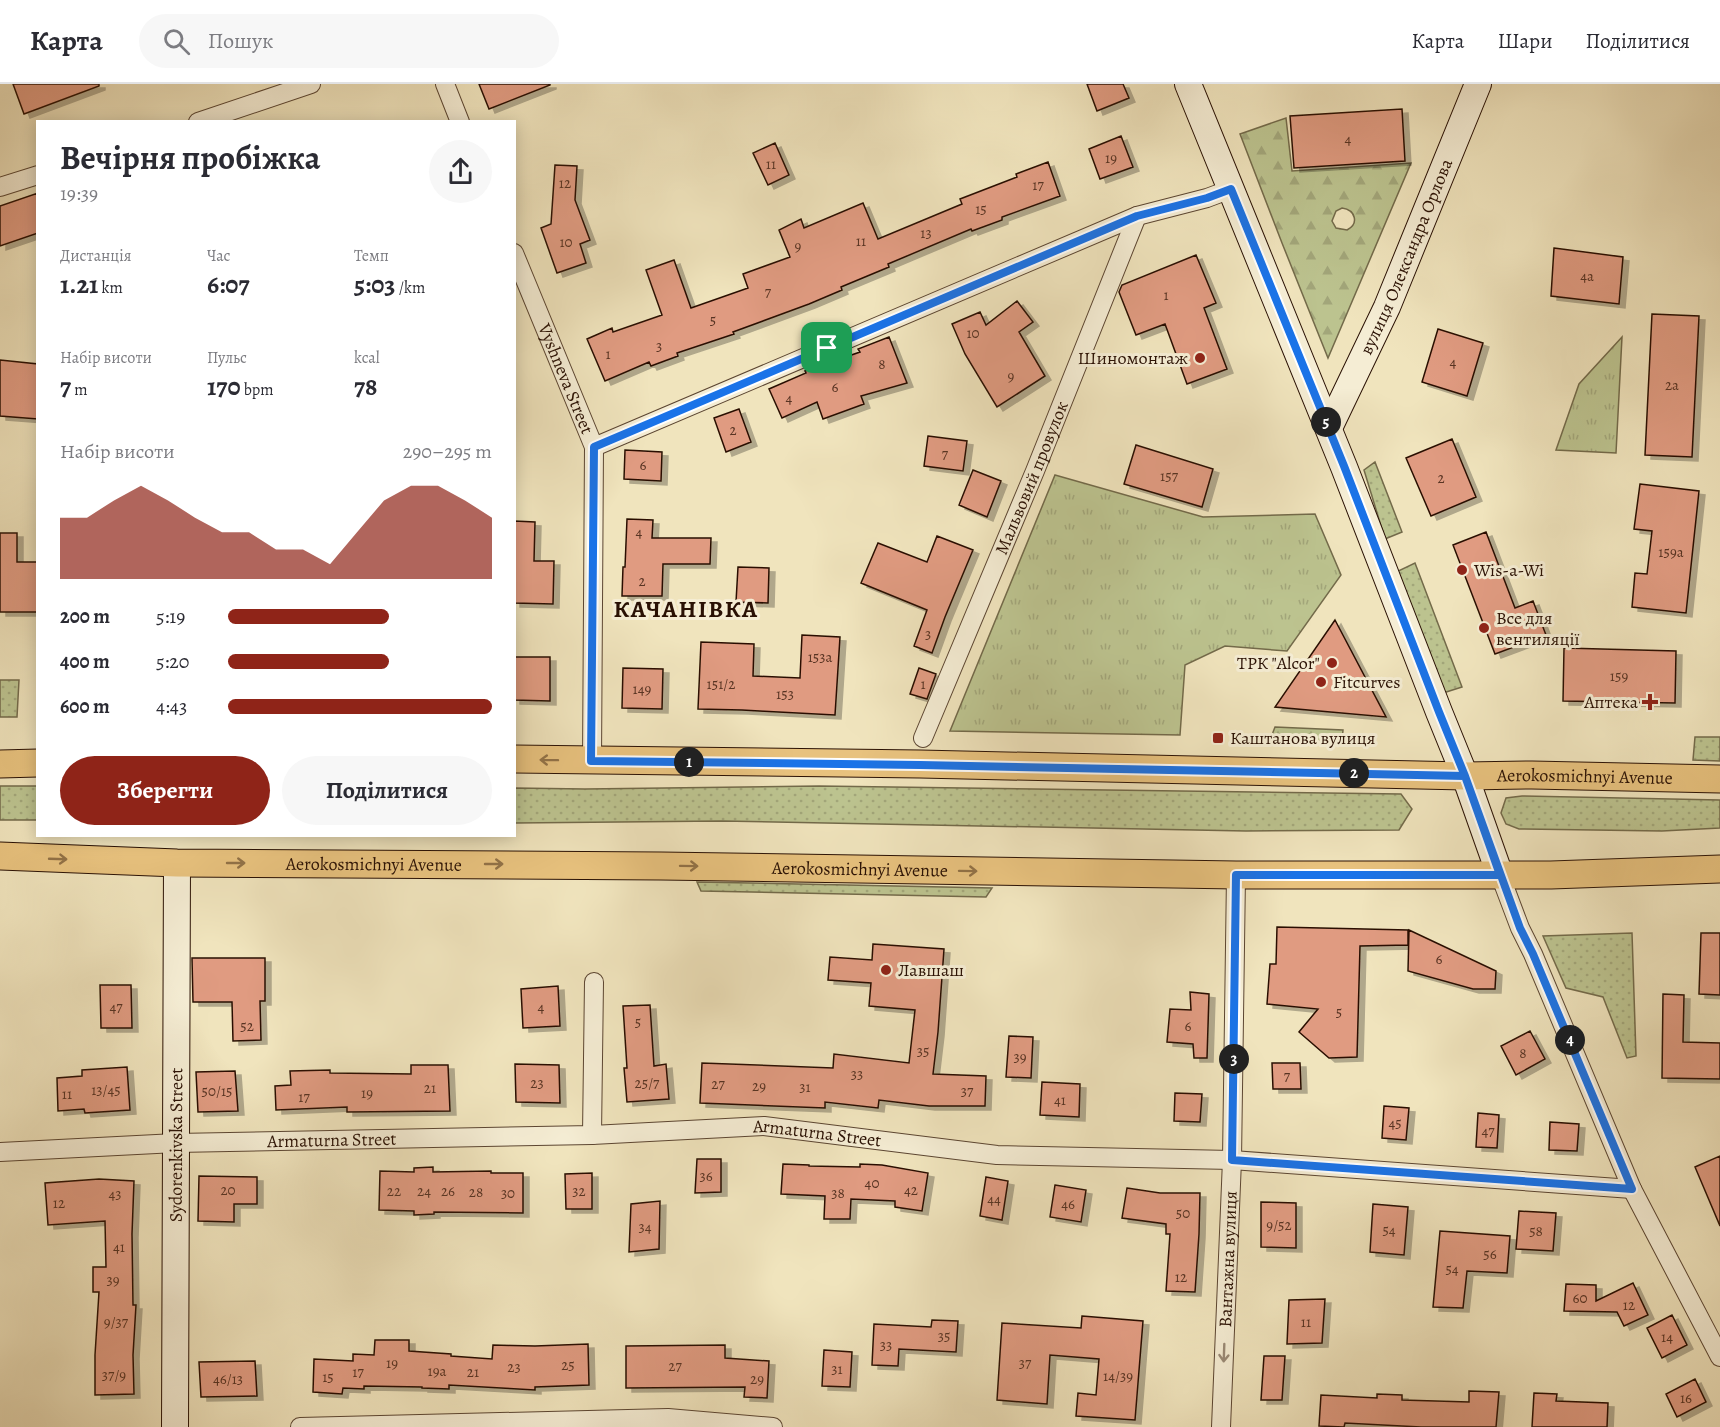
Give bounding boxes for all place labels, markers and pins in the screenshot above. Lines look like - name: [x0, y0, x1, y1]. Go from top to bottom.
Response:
- pin: [801, 322, 852, 373]
- place label: Шиномонтаж: [1077, 346, 1188, 370]
- marker: Шиномонтаж: [1193, 351, 1207, 365]
- pin: 5: [1311, 407, 1341, 437]
- place label: Wis-a-Wi: [1473, 558, 1544, 582]
- marker: Wis-a-Wi: [1455, 563, 1469, 577]
- place label: Все для вентиляції: [1496, 606, 1580, 651]
- marker: Все для вентиляції: [1477, 621, 1491, 635]
- place label: ТРК "Alcor": [1237, 651, 1320, 675]
- marker: ТРК "Alcor": [1325, 656, 1339, 670]
- place label: Fitcurves: [1333, 670, 1400, 694]
- marker: Fitcurves: [1314, 675, 1328, 689]
- place label: Аптека: [1583, 690, 1639, 714]
- marker: Аптека: [1643, 695, 1657, 709]
- place label: Каштанова вулиця: [1230, 726, 1376, 750]
- marker: Каштанова вулиця: [1211, 731, 1225, 745]
- pin: 1: [674, 747, 704, 777]
- pin: 2: [1339, 758, 1369, 788]
- place label: Лавшаш: [898, 958, 964, 982]
- marker: Лавшаш: [879, 963, 893, 977]
- pin: 4: [1555, 1025, 1585, 1055]
- pin: 3: [1219, 1044, 1249, 1074]

